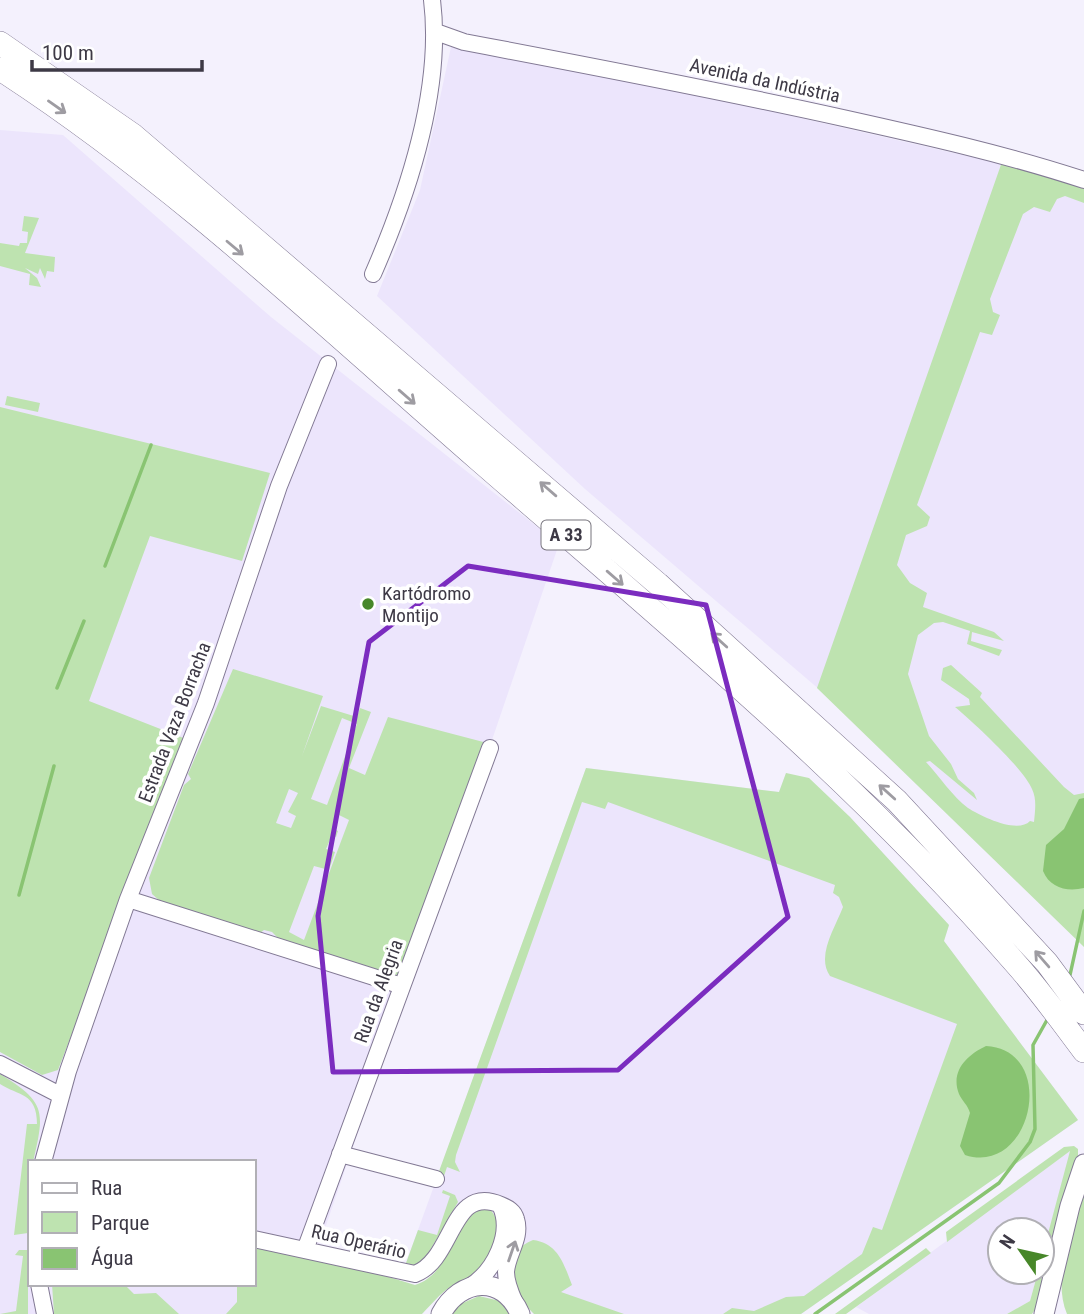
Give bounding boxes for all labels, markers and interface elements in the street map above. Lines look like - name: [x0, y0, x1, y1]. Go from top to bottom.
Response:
- scale bar: [32, 28, 201, 72]
- text: 100 m: [42, 41, 94, 65]
- street label: Avenida da Indústria: [688, 53, 842, 108]
- one-way arrow: [47, 100, 66, 114]
- one-way arrow: [225, 241, 243, 256]
- one-way arrow: [398, 389, 416, 405]
- one-way arrow: [540, 481, 558, 497]
- road number: A 33: [542, 520, 590, 550]
- one-way arrow: [606, 570, 624, 586]
- place label: Kartódromo Montijo: [382, 582, 471, 627]
- marker: Kartódromo Montijo: [360, 596, 376, 612]
- one-way arrow: [711, 631, 728, 648]
- street label: Estrada Vaza Borracha: [133, 639, 216, 805]
- one-way arrow: [879, 785, 897, 801]
- street label: Rua da Alegria: [349, 936, 408, 1046]
- one-way arrow: [1034, 950, 1050, 968]
- legend: [28, 1160, 256, 1286]
- text: Rua: [91, 1176, 122, 1200]
- text: Parque: [91, 1211, 149, 1235]
- north arrow: [986, 1216, 1056, 1286]
- street label: Rua Operário: [309, 1219, 409, 1264]
- text: N: [995, 1231, 1020, 1253]
- one-way arrow: [507, 1241, 519, 1263]
- text: Água: [91, 1246, 134, 1270]

